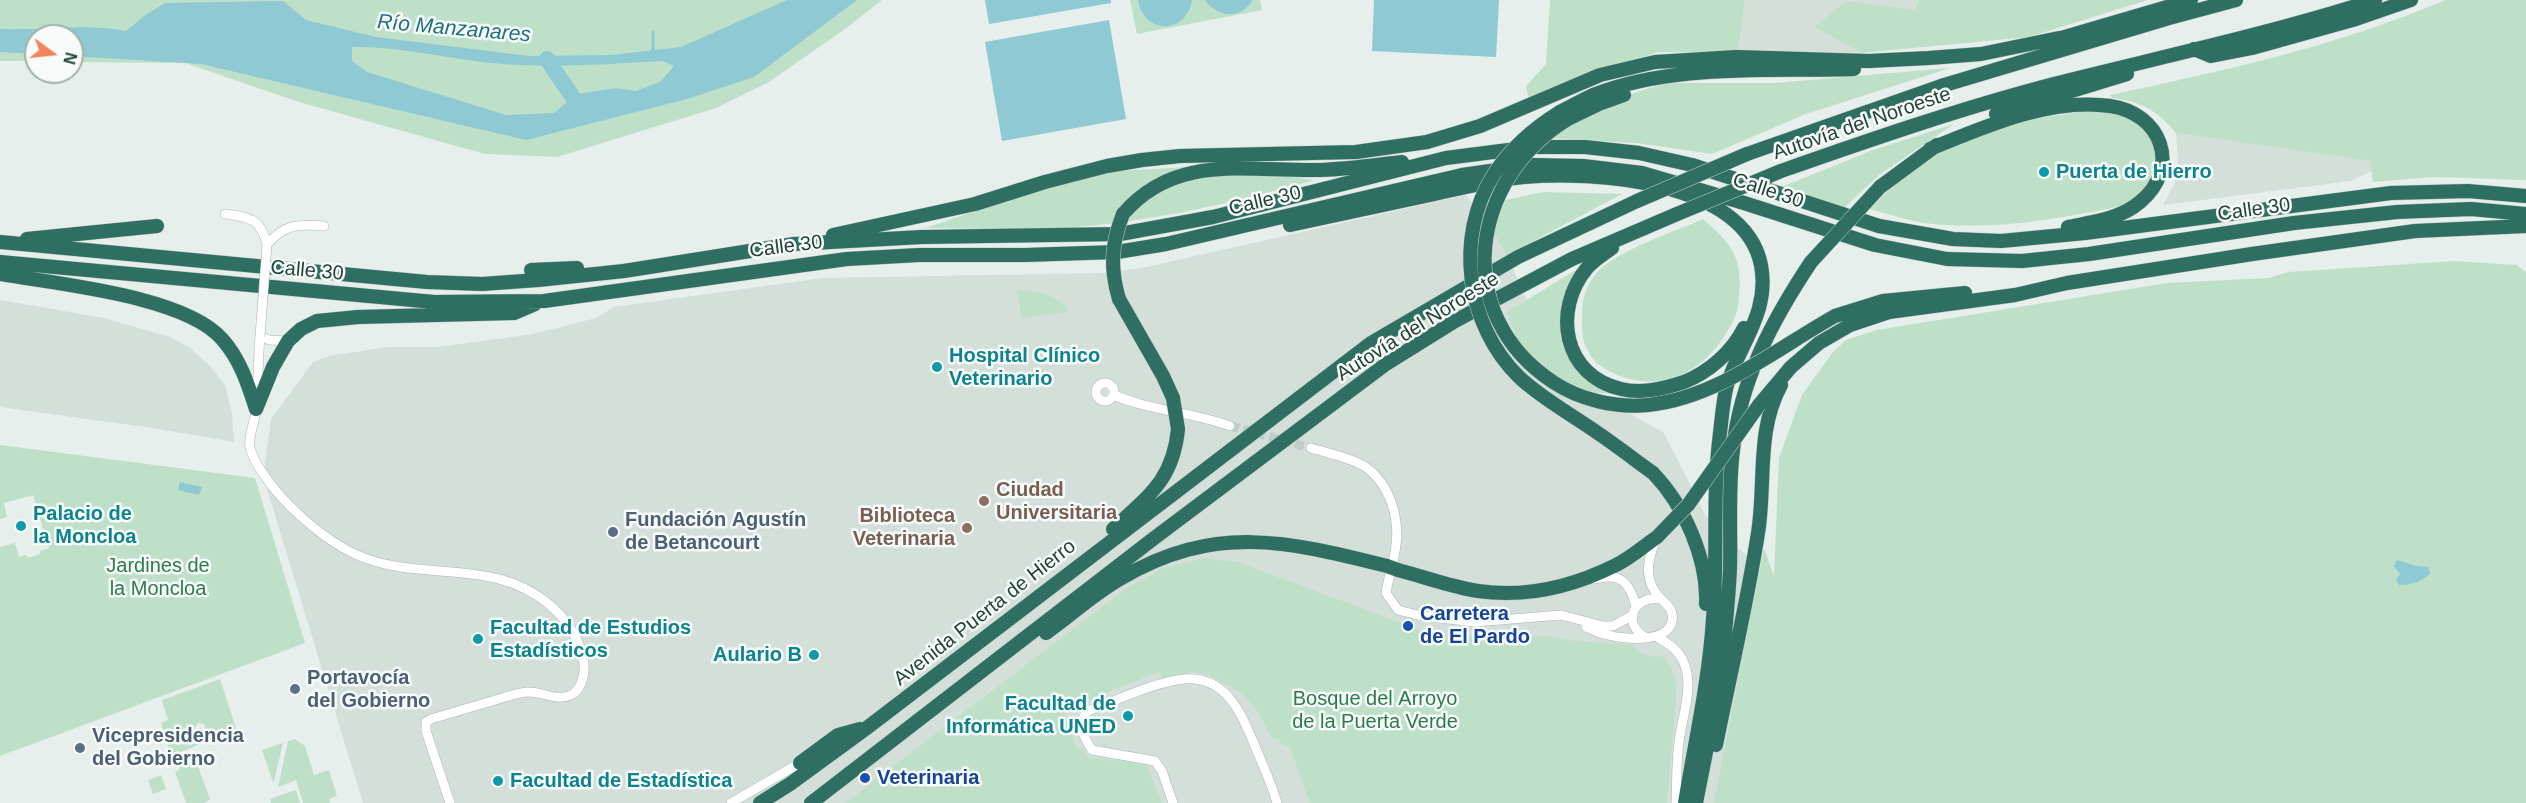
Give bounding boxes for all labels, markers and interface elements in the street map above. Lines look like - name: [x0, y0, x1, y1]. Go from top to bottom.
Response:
- water label: Río Manzanares: [376, 10, 532, 48]
- north arrow: [24, 24, 84, 84]
- text: N: [60, 50, 80, 66]
- street label: Autovía del Noroeste: [1770, 82, 1954, 166]
- place label: Puerta de Hierro: [2056, 160, 2212, 184]
- marker: Puerta de Hierro: [2037, 165, 2051, 179]
- street label: Calle 30: [1729, 168, 1807, 214]
- street label: Calle 30: [1227, 181, 1303, 221]
- street label: Calle 30: [2216, 193, 2292, 227]
- street label: Calle 30: [748, 231, 824, 263]
- street label: Calle 30: [269, 256, 345, 286]
- street label: Autovía del Noroeste: [1332, 267, 1504, 387]
- place label: Hospital Clínico Veterinario: [949, 344, 1100, 391]
- marker: Hospital Clínico Veterinario: [930, 360, 944, 374]
- place label: Ciudad Universitaria: [996, 478, 1117, 525]
- marker: Ciudad Universitaria: [977, 494, 991, 508]
- place label: Palacio de la Moncloa: [33, 502, 136, 549]
- place label: Biblioteca Veterinaria: [853, 504, 955, 551]
- place label: Fundación Agustín de Betancourt: [625, 508, 806, 555]
- marker: Palacio de la Moncloa: [14, 519, 28, 533]
- marker: Biblioteca Veterinaria: [960, 521, 974, 535]
- marker: Fundación Agustín de Betancourt: [606, 525, 620, 539]
- street label: Avenida Puerta de Hierro: [889, 535, 1081, 691]
- park label: Jardines de la Moncloa: [106, 554, 210, 601]
- place label: Carretera de El Pardo: [1420, 602, 1530, 649]
- place label: Facultad de Estudios Estadísticos: [490, 616, 691, 663]
- marker: Carretera de El Pardo: [1401, 619, 1415, 633]
- marker: Facultad de Estudios Estadísticos: [471, 632, 485, 646]
- place label: Aulario B: [713, 643, 802, 667]
- marker: Aulario B: [807, 648, 821, 662]
- place label: Portavocía del Gobierno: [307, 666, 430, 713]
- marker: Portavocía del Gobierno: [288, 682, 302, 696]
- park label: Bosque del Arroyo de la Puerta Verde: [1292, 687, 1458, 734]
- place label: Facultad de Informática UNED: [946, 692, 1116, 739]
- marker: Facultad de Informática UNED: [1121, 709, 1135, 723]
- place label: Vicepresidencia del Gobierno: [92, 724, 244, 771]
- marker: Vicepresidencia del Gobierno: [73, 741, 87, 755]
- place label: Veterinaria: [877, 766, 979, 790]
- place label: Facultad de Estadística: [510, 769, 732, 793]
- marker: Veterinaria: [858, 771, 872, 785]
- marker: Facultad de Estadística: [491, 774, 505, 788]

